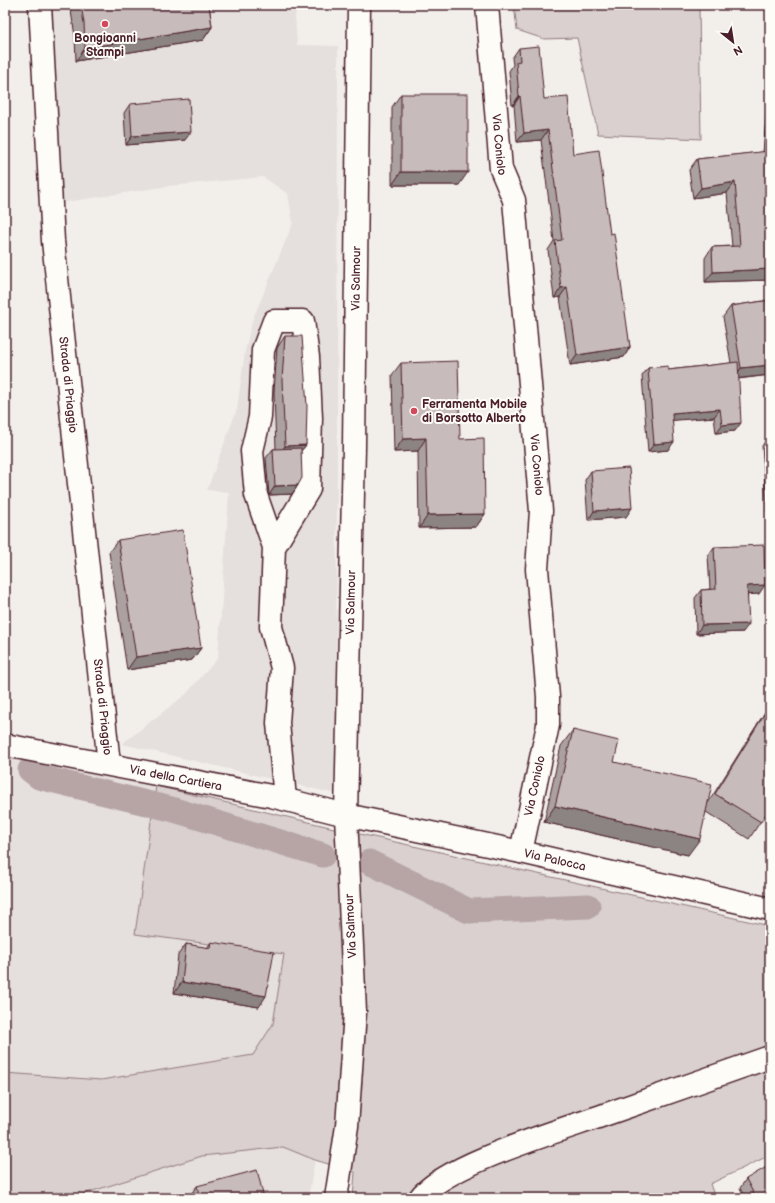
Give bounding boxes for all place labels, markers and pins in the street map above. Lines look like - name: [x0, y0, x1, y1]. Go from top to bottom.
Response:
- marker: Bongioanni Stampi: [100, 19, 110, 29]
- place label: Bongioanni Stampi: [74, 31, 136, 60]
- place label: Ferramenta Mobile di Borsotto Alberto: [422, 397, 527, 426]
- marker: Ferramenta Mobile di Borsotto Alberto: [409, 406, 419, 416]

